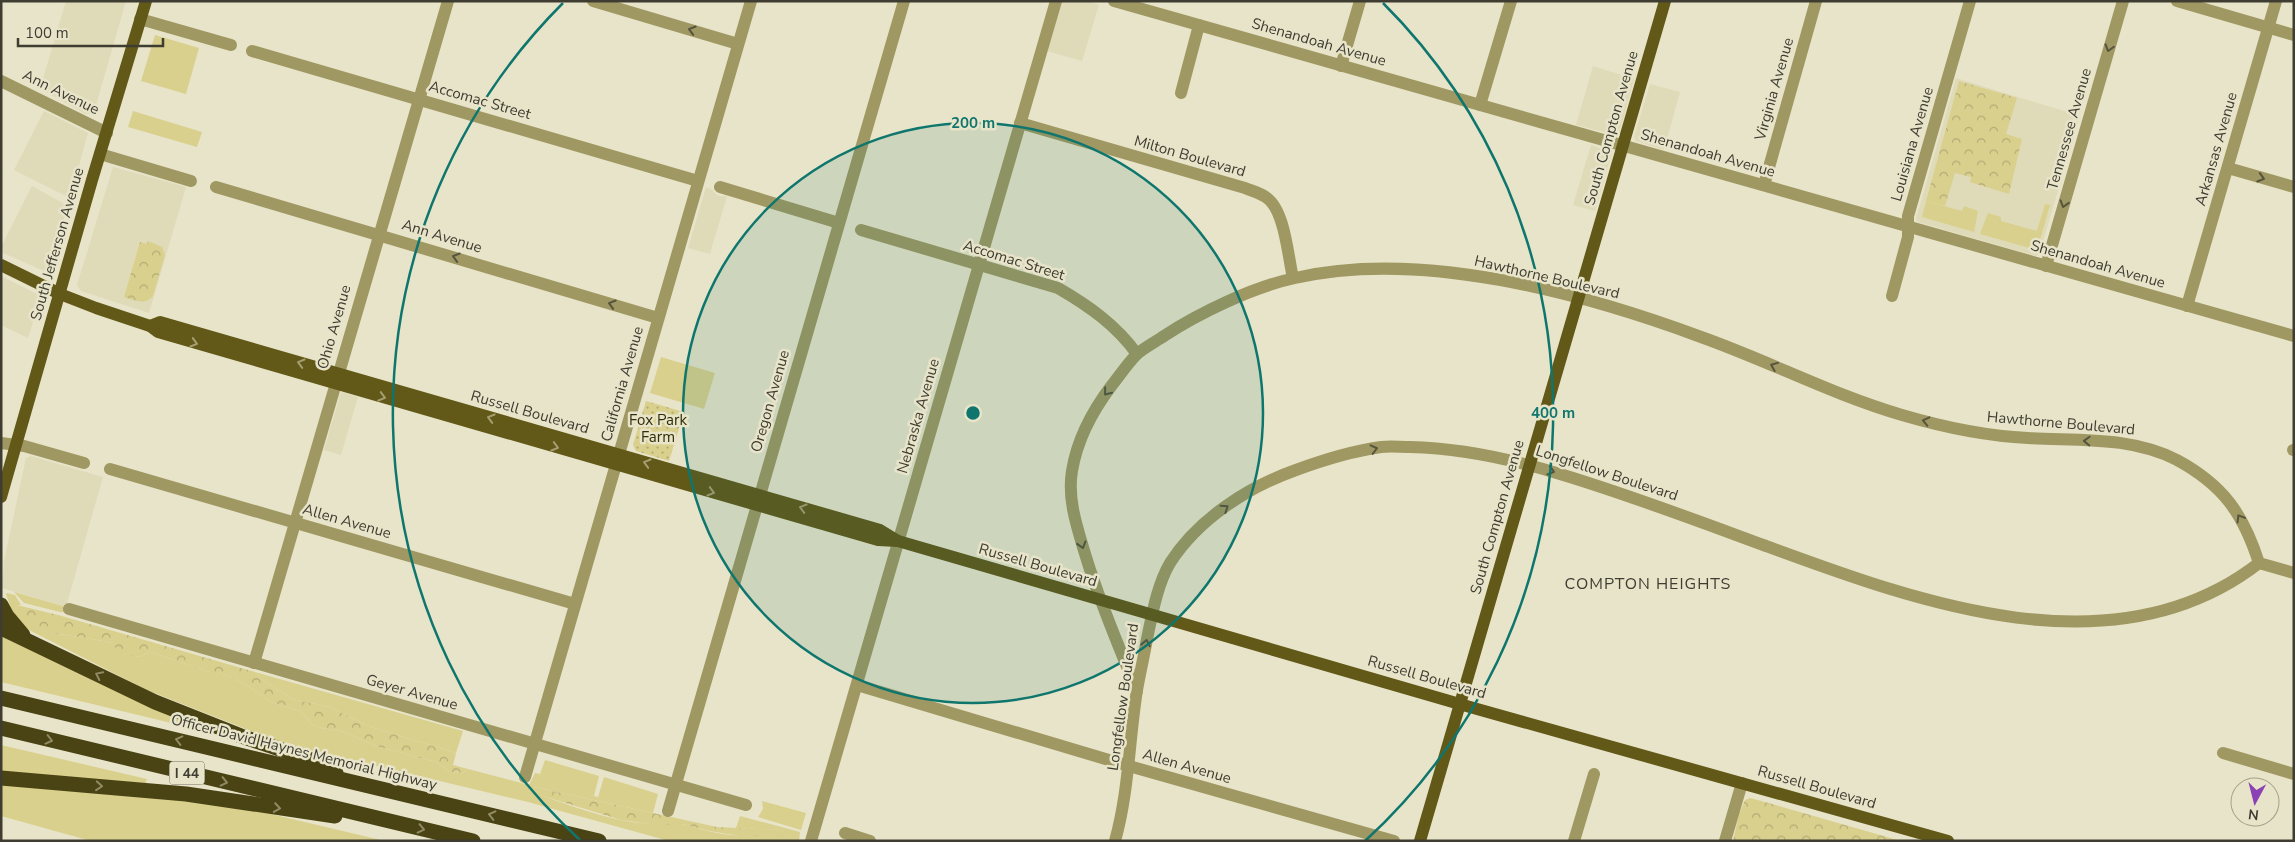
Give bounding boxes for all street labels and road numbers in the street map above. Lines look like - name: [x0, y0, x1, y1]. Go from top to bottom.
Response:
- street label: Shenandoah Avenue: [1249, 13, 1389, 71]
- street label: Virginia Avenue: [1749, 35, 1798, 144]
- street label: South Compton Avenue: [1579, 48, 1643, 208]
- street label: Ann Avenue: [19, 65, 103, 119]
- street label: Tennessee Avenue: [2042, 66, 2096, 192]
- street label: Accomac Street: [427, 76, 534, 124]
- street label: Louisiana Avenue: [1886, 84, 1938, 204]
- street label: Arkansas Avenue: [2190, 90, 2242, 208]
- street label: Shenandoah Avenue: [1638, 124, 1778, 182]
- street label: Milton Boulevard: [1132, 131, 1248, 181]
- street label: South Jefferson Avenue: [26, 165, 88, 323]
- street label: Ann Avenue: [399, 214, 485, 258]
- street label: Accomac Street: [961, 235, 1068, 285]
- street label: Shenandoah Avenue: [2028, 235, 2168, 293]
- street label: Hawthorne Boulevard: [1472, 251, 1622, 303]
- street label: Ohio Avenue: [312, 283, 356, 371]
- street label: California Avenue: [596, 324, 648, 444]
- street label: Oregon Avenue: [746, 348, 794, 454]
- street label: Nebraska Avenue: [892, 356, 944, 476]
- street label: Russell Boulevard: [468, 386, 592, 438]
- street label: Hawthorne Boulevard: [1986, 407, 2136, 439]
- street label: South Compton Avenue: [1465, 437, 1529, 597]
- street label: Longfellow Boulevard: [1533, 441, 1681, 505]
- street label: Allen Avenue: [300, 499, 394, 543]
- street label: Russell Boulevard: [976, 539, 1100, 591]
- street label: Longfellow Boulevard: [1103, 622, 1143, 772]
- street label: Russell Boulevard: [1365, 651, 1489, 703]
- street label: Geyer Avenue: [364, 669, 460, 715]
- street label: Officer David Haynes Memorial Highway: [169, 709, 439, 795]
- street label: Allen Avenue: [1140, 744, 1234, 788]
- road number: I 44: [170, 761, 204, 784]
- street label: Russell Boulevard: [1755, 761, 1879, 813]

